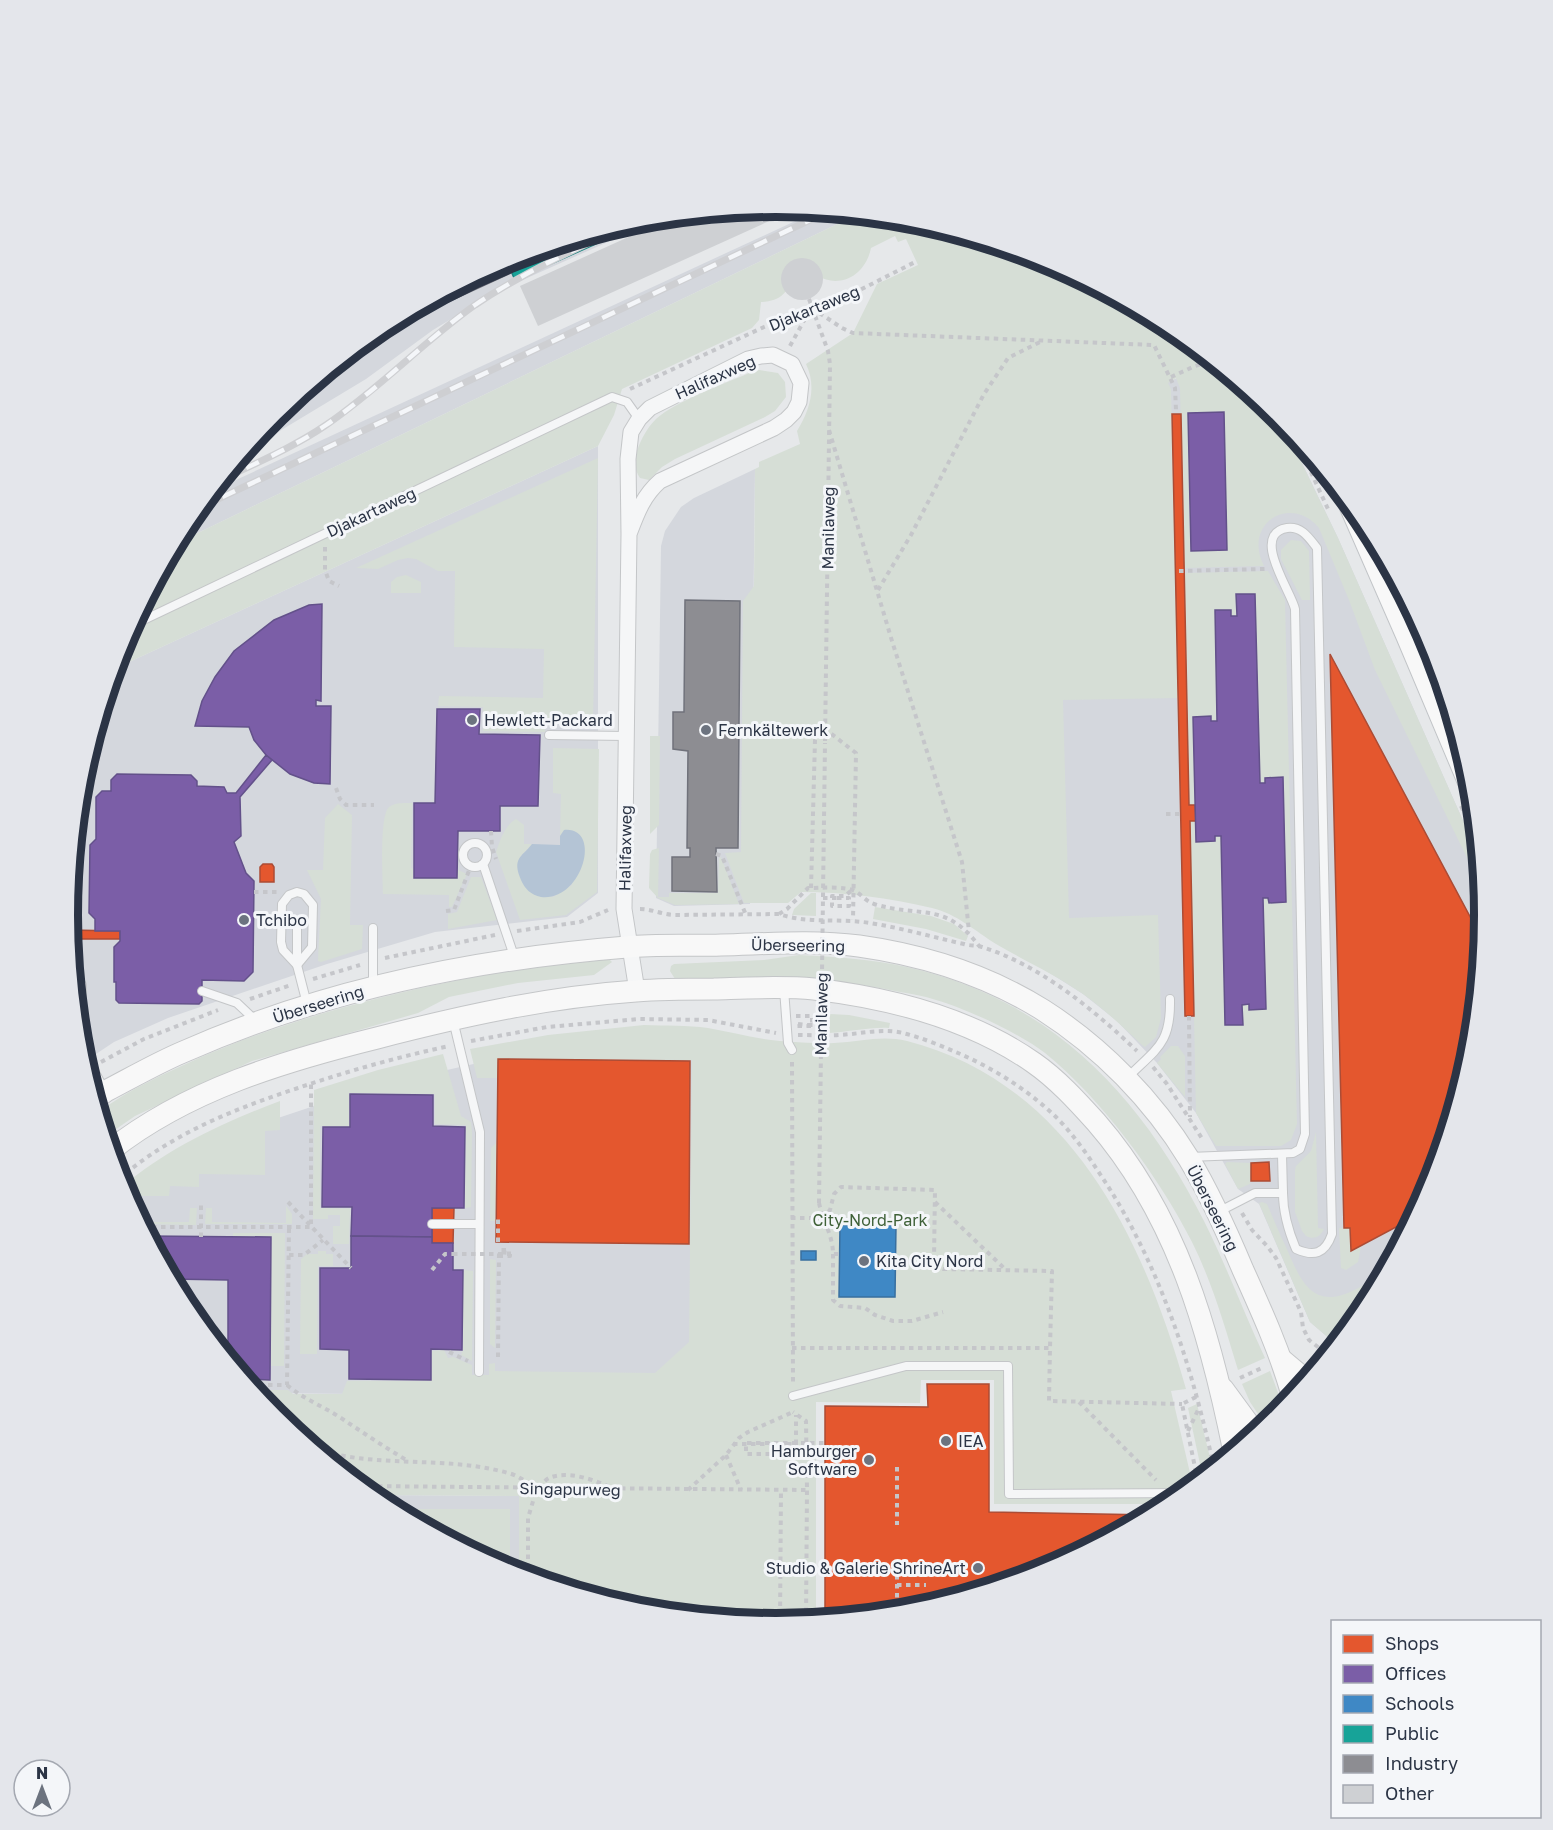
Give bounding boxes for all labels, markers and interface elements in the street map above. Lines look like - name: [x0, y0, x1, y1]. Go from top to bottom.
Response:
- street label: Djakartaweg: [766, 281, 862, 335]
- street label: Halifaxweg: [672, 350, 758, 404]
- street label: Djakartaweg: [323, 483, 419, 541]
- street label: Manilaweg: [817, 486, 839, 570]
- place label: Hewlett-Packard: [484, 710, 613, 730]
- marker: Hewlett-Packard: [465, 713, 479, 727]
- place label: Fernkältewerk: [718, 720, 828, 740]
- marker: Fernkältewerk: [699, 723, 713, 737]
- street label: Halifaxweg: [614, 805, 636, 891]
- place label: Tchibo: [256, 910, 307, 930]
- marker: Tchibo: [237, 913, 251, 927]
- street label: Überseering: [751, 934, 845, 956]
- street label: Manilaweg: [810, 972, 832, 1056]
- street label: Überseering: [270, 981, 366, 1027]
- street label: Überseering: [1183, 1161, 1243, 1255]
- park label: City-Nord-Park: [812, 1210, 928, 1230]
- place label: Kita City Nord: [876, 1251, 983, 1271]
- marker: Kita City Nord: [857, 1254, 871, 1268]
- place label: IEA: [958, 1431, 984, 1451]
- marker: IEA: [939, 1434, 953, 1448]
- place label: Hamburger Software: [771, 1441, 857, 1479]
- marker: Hamburger Software: [862, 1453, 876, 1467]
- street label: Singapurweg: [519, 1478, 621, 1500]
- place label: Studio & Galerie ShrineArt: [766, 1558, 966, 1578]
- marker: Studio & Galerie ShrineArt: [971, 1561, 985, 1575]
- legend: [1331, 1620, 1541, 1818]
- text: Shops: [1385, 1632, 1439, 1654]
- text: Offices: [1385, 1662, 1446, 1684]
- text: Schools: [1385, 1692, 1454, 1714]
- text: Public: [1385, 1722, 1439, 1744]
- text: Industry: [1385, 1752, 1458, 1774]
- north arrow: [12, 1758, 72, 1818]
- text: N: [36, 1763, 48, 1783]
- text: Other: [1385, 1782, 1434, 1804]

